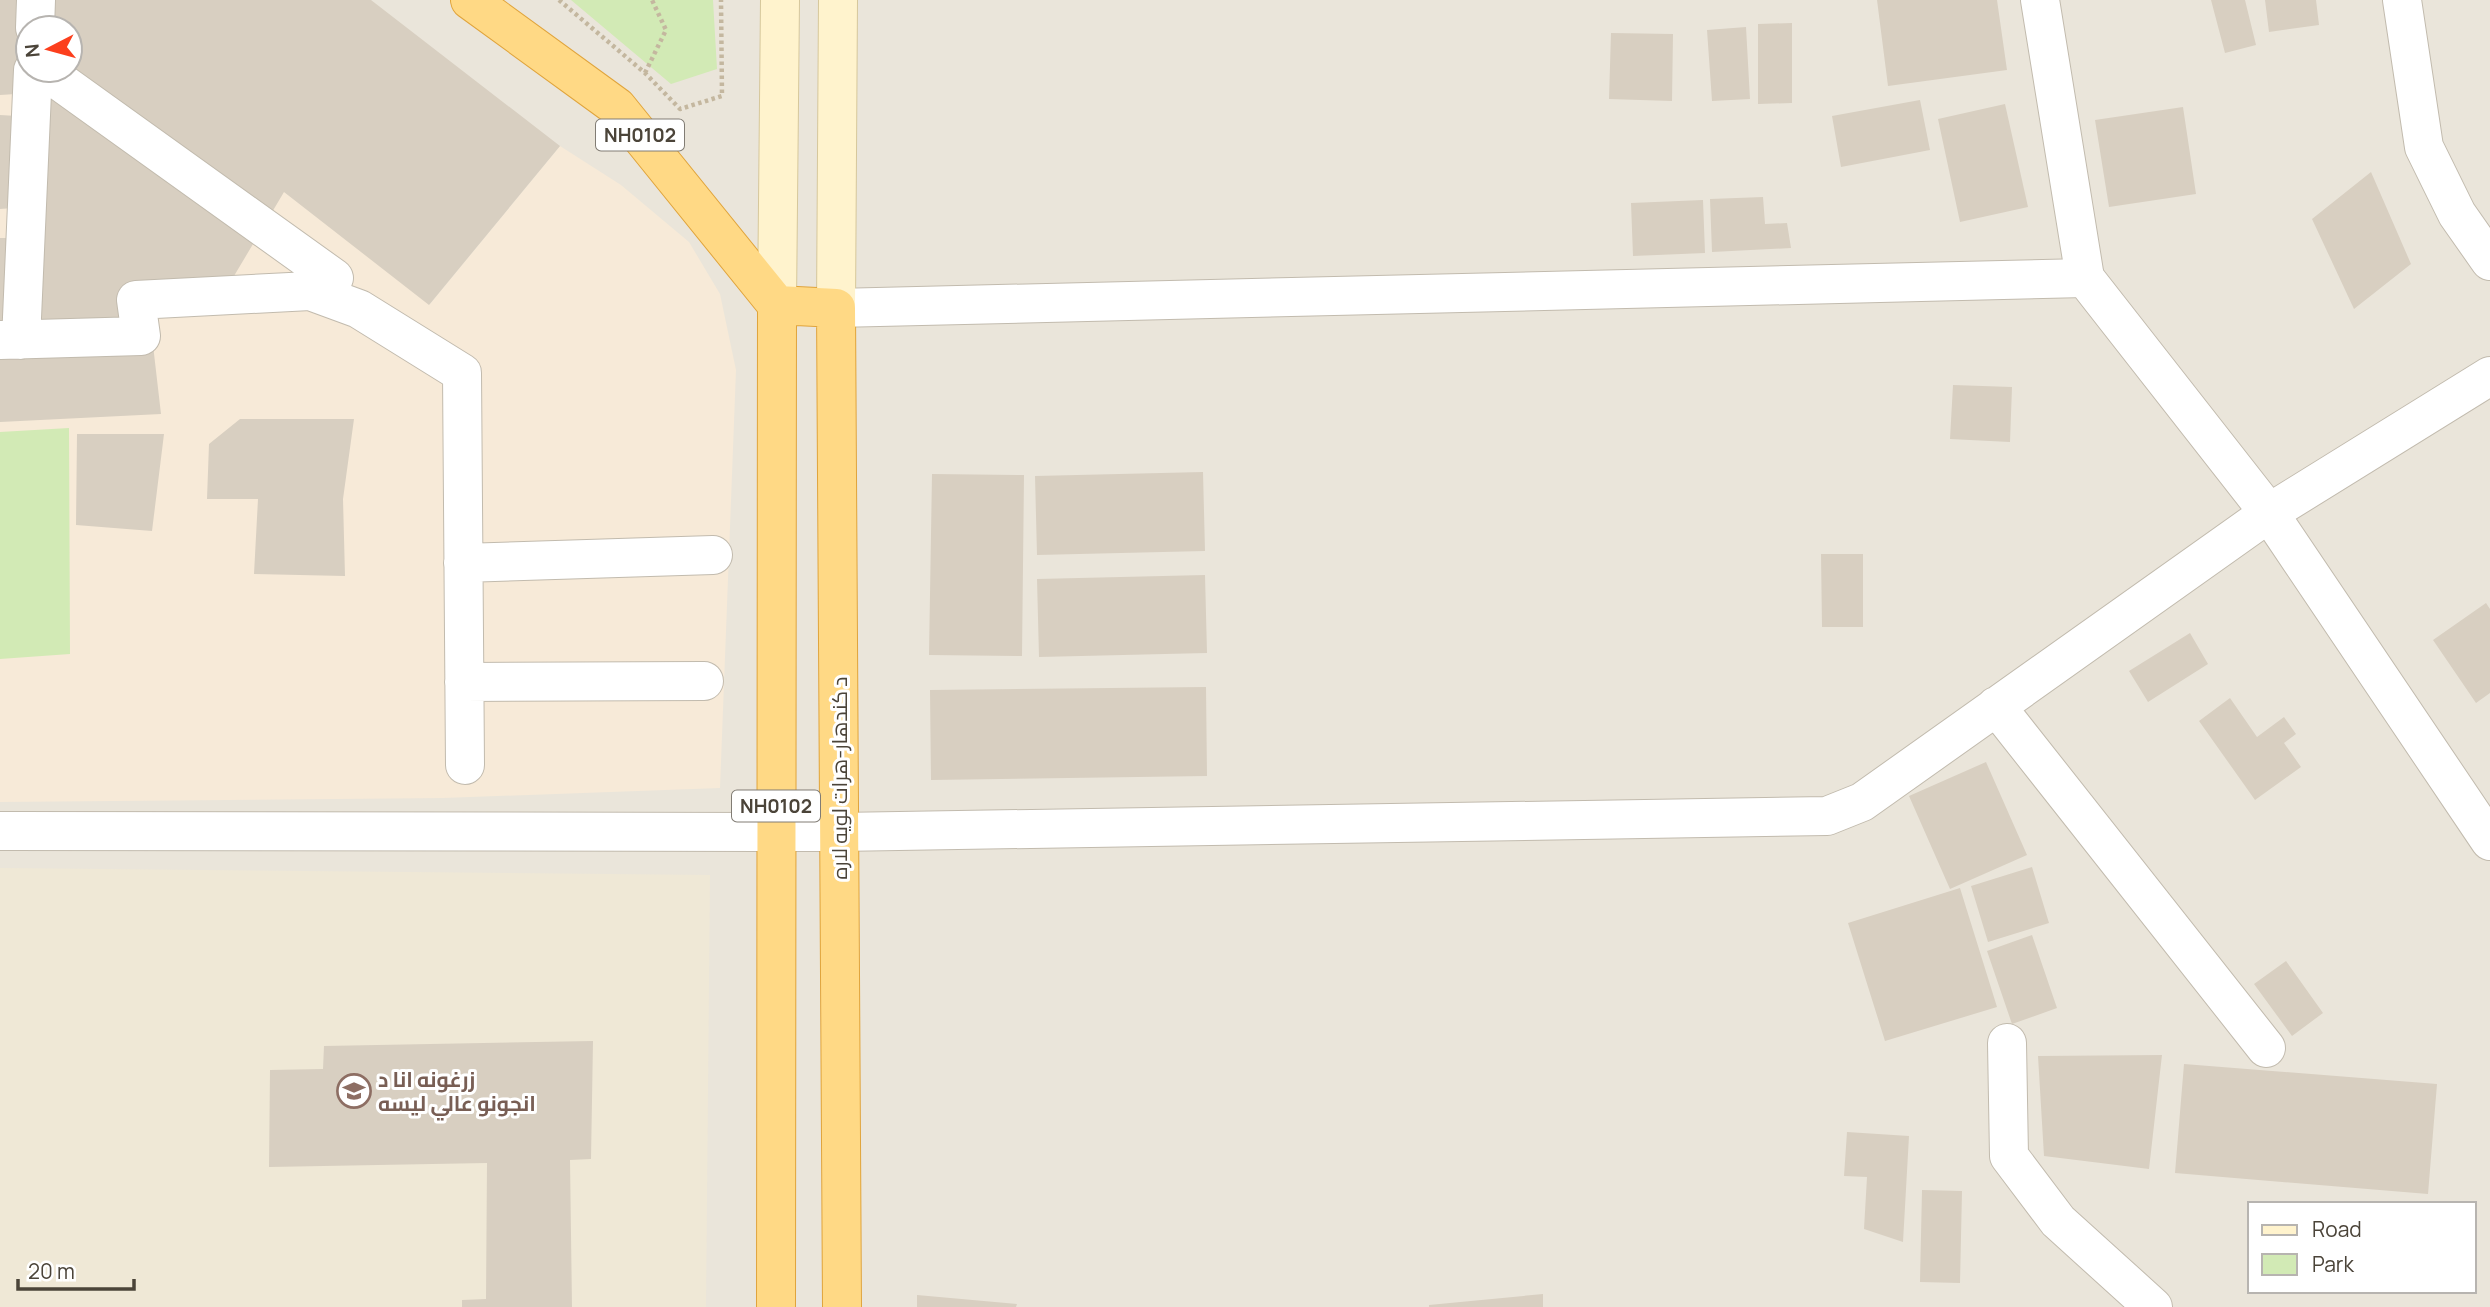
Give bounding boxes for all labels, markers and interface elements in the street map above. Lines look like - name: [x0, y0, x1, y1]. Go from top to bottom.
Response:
- north arrow: [14, 14, 84, 84]
- text: N: [18, 43, 46, 59]
- road number: NH0102: [596, 119, 684, 150]
- street label: د کندهار-هرات لويه لاره: [825, 677, 853, 879]
- road number: NH0102: [732, 790, 820, 821]
- place label: زرغونه انا د انجونو عالي لیسه: [378, 1065, 536, 1121]
- school or university icon: زرغونه انا د انجونو عالي لیسه: [335, 1072, 373, 1110]
- legend: [2248, 1202, 2476, 1293]
- text: Road: [2312, 1215, 2362, 1243]
- scale bar: [18, 1248, 133, 1292]
- text: Park: [2312, 1250, 2354, 1278]
- text: 20 m: [28, 1257, 75, 1285]

